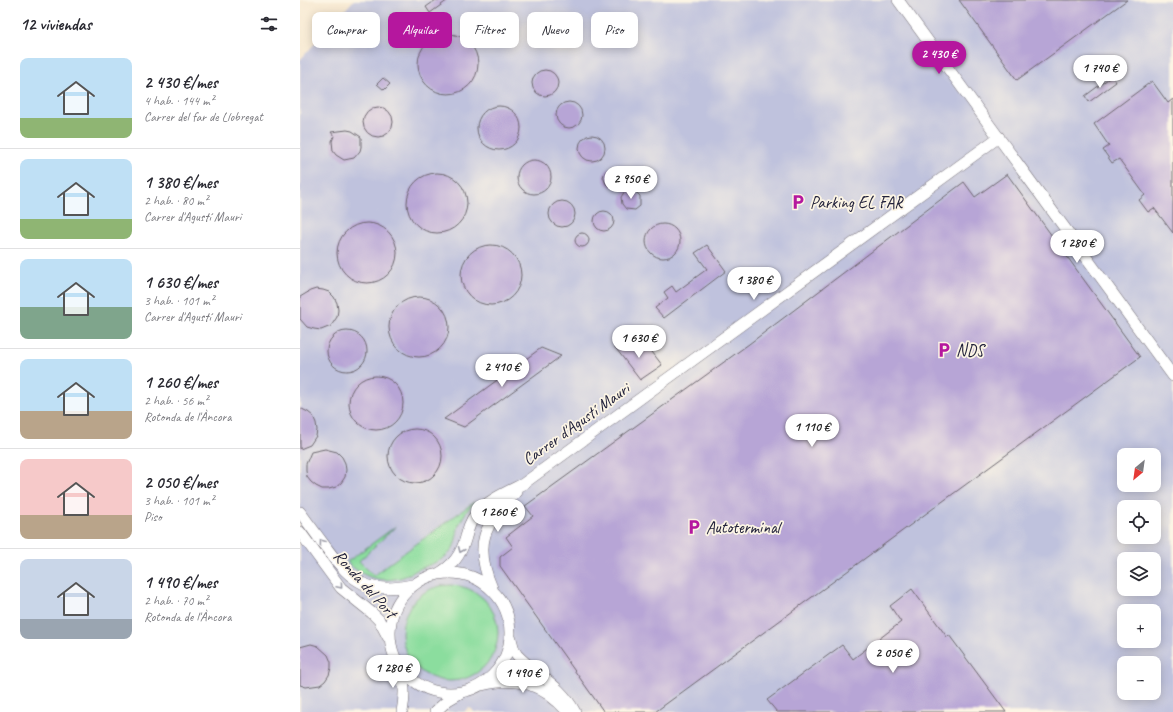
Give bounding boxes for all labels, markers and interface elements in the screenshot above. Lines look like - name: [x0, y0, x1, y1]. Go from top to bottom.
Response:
- chip: Comprar: [312, 12, 380, 48]
- chip: Alquilar: [388, 12, 452, 48]
- chip: Filtros: [460, 12, 519, 48]
- chip: Nuevo: [527, 12, 583, 48]
- chip: Piso: [591, 12, 638, 48]
- icon: filters: [258, 13, 280, 35]
- text: 12 viviendas: [20, 14, 91, 35]
- pin: 2 430 €: [902, 41, 976, 75]
- text: 2 430 €: [921, 46, 957, 62]
- pin: 1 740 €: [1063, 55, 1137, 89]
- text: 1 740 €: [1082, 60, 1118, 76]
- text: 2 430 €/mes: [144, 72, 217, 93]
- icon: home: [52, 74, 100, 122]
- text: 4 hab. · 144 m²: [144, 93, 214, 109]
- text: Carrer del far de Llobregat: [144, 109, 263, 125]
- pin: 2 950 €: [594, 166, 668, 200]
- text: 2 950 €: [613, 171, 649, 187]
- text: 1 380 €/mes: [144, 172, 217, 193]
- icon: home: [52, 175, 100, 223]
- place label: Parking EL FAR: [810, 192, 904, 213]
- text: 2 hab. · 80 m²: [144, 193, 208, 209]
- parking icon: Parking EL FAR: [789, 193, 807, 211]
- text: Carrer d'Agustí Mauri: [144, 209, 241, 225]
- pin: 1 280 €: [1040, 230, 1114, 264]
- text: 1 280 €: [1059, 235, 1095, 251]
- pin: 1 380 €: [717, 267, 791, 301]
- text: 1 630 €/mes: [144, 272, 218, 293]
- text: 1 380 €: [736, 272, 772, 288]
- icon: home: [52, 275, 100, 323]
- text: 3 hab. · 101 m²: [144, 293, 214, 309]
- text: Carrer d'Agustí Mauri: [144, 309, 241, 325]
- pin: 1 630 €: [602, 325, 676, 359]
- text: 1 630 €: [621, 330, 657, 346]
- place label: NDS: [956, 340, 986, 361]
- parking icon: NDS: [935, 341, 953, 359]
- pin: 2 410 €: [465, 354, 539, 388]
- text: 2 410 €: [484, 359, 520, 375]
- text: 1 260 €/mes: [144, 372, 218, 393]
- icon: home: [52, 375, 100, 423]
- street label: Carrer d'Agustí Mauri: [518, 377, 636, 470]
- text: 2 hab. · 56 m²: [144, 393, 208, 409]
- text: Rotonda de l'Àncora: [144, 409, 231, 425]
- pin: 1 110 €: [775, 414, 849, 448]
- text: 1 110 €: [794, 419, 830, 435]
- north arrow: [1117, 448, 1161, 492]
- map controls: [1117, 448, 1161, 700]
- text: 2 050 €/mes: [144, 472, 217, 493]
- icon: home: [52, 475, 100, 523]
- text: 3 hab. · 101 m²: [144, 493, 214, 509]
- pin: 1 260 €: [461, 499, 535, 533]
- button: locate: [1117, 500, 1161, 544]
- text: 1 260 €: [480, 504, 516, 520]
- text: Piso: [144, 509, 162, 525]
- place label: Autoterminal: [706, 517, 783, 538]
- parking icon: Autoterminal: [685, 518, 703, 536]
- one-way arrow: [320, 540, 327, 547]
- street label: Ronda del Port: [329, 546, 403, 624]
- one-way arrow: [458, 546, 466, 553]
- button: layers: [1117, 552, 1161, 596]
- text: 1 490 €/mes: [144, 572, 217, 593]
- icon: home: [52, 575, 100, 623]
- one-way arrow: [335, 581, 342, 588]
- text: 2 hab. · 70 m²: [144, 593, 208, 609]
- button: +: [1117, 604, 1161, 648]
- text: Rotonda de l'Àncora: [144, 609, 231, 625]
- pin: 2 050 €: [856, 640, 930, 674]
- text: 2 050 €: [875, 645, 911, 661]
- pin: 1 280 €: [356, 655, 430, 689]
- button: −: [1117, 656, 1161, 700]
- text: 1 280 €: [375, 660, 411, 676]
- pin: 1 490 €: [486, 660, 560, 694]
- text: 1 490 €: [505, 665, 541, 681]

